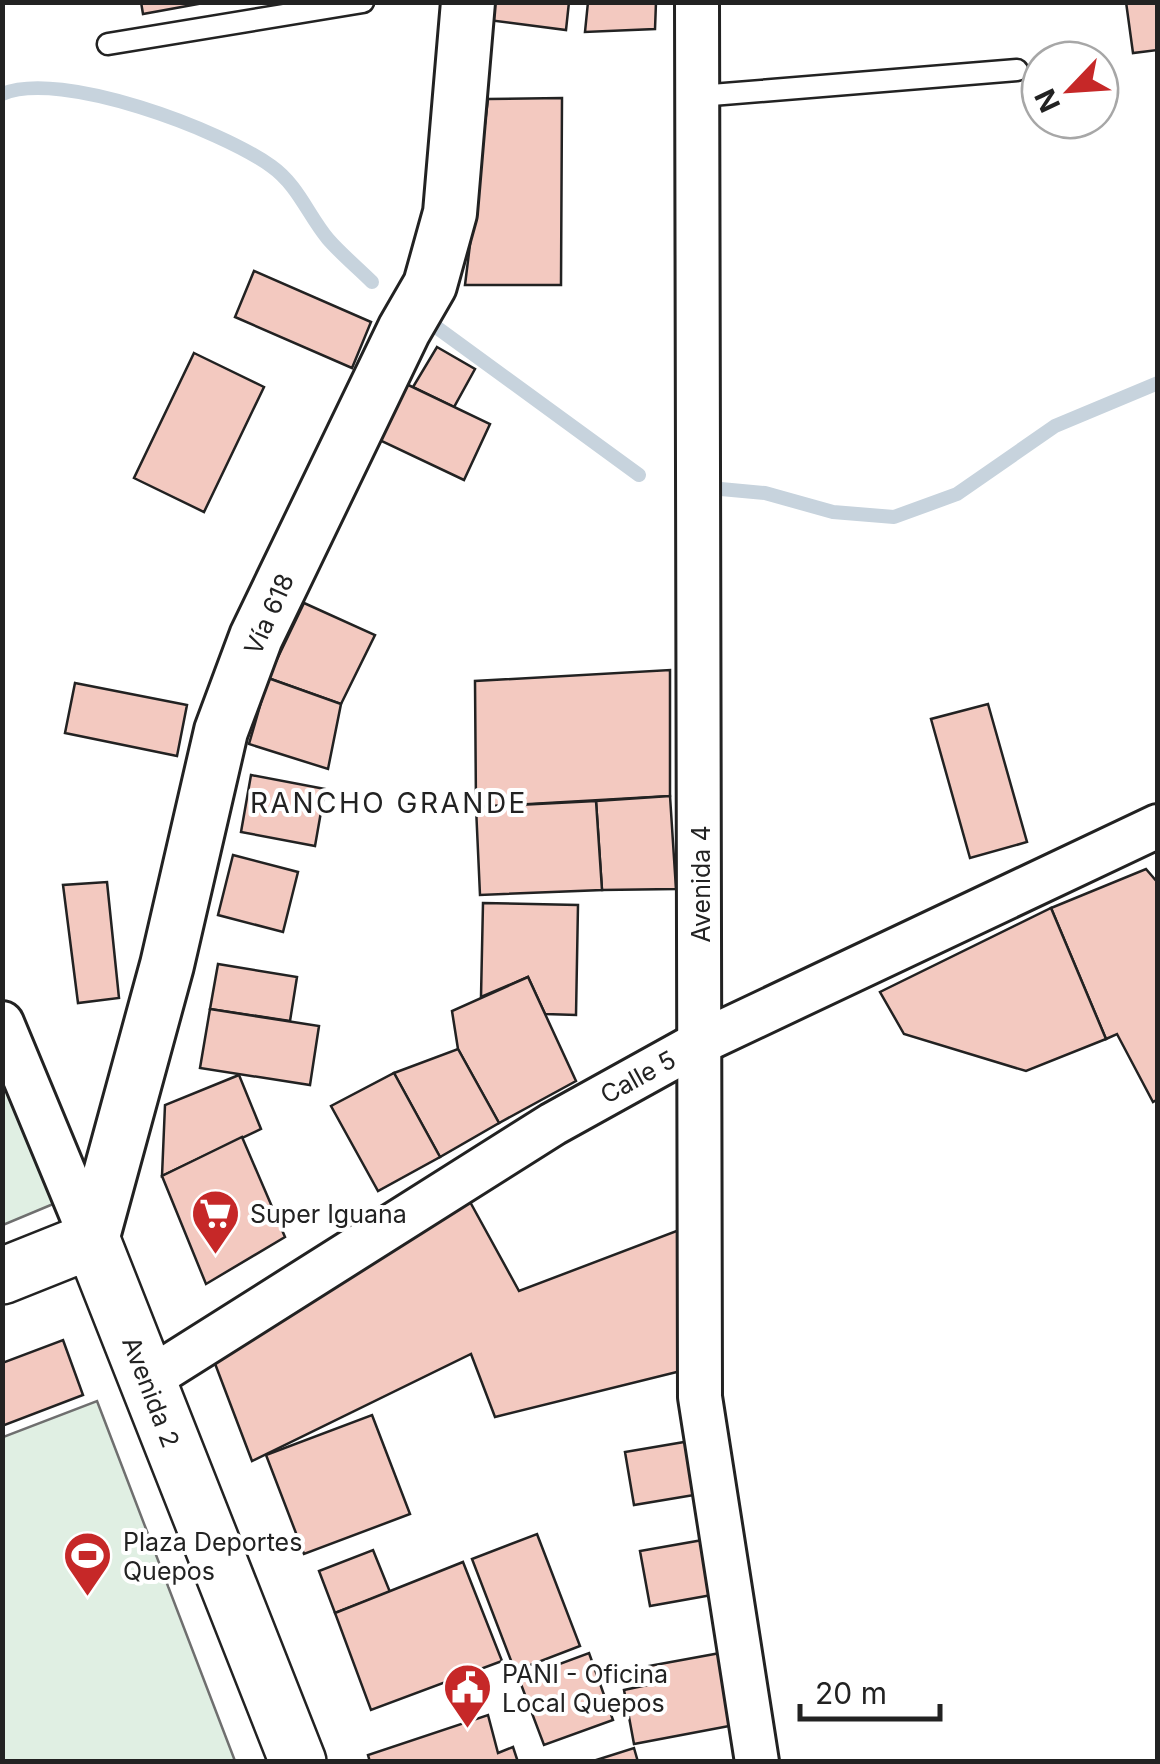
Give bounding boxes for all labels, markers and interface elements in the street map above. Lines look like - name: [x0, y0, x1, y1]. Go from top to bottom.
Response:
- north arrow: [1020, 40, 1120, 140]
- text: N: [1027, 84, 1067, 117]
- street label: Vía 618: [238, 569, 300, 659]
- district label: RANCHO GRANDE: [250, 786, 528, 820]
- street label: Avenida 4: [686, 825, 716, 943]
- street label: Calle 5: [595, 1044, 681, 1110]
- supermarket icon: Super Iguana: [189, 1188, 241, 1256]
- place label: Super Iguana: [250, 1199, 407, 1229]
- street label: Avenida 2: [116, 1332, 186, 1452]
- place label: Plaza Deportes Quepos: [123, 1527, 302, 1586]
- sports icon: Plaza Deportes Quepos: [62, 1530, 114, 1598]
- place label: PANI - Oficina Local Quepos: [502, 1659, 668, 1718]
- scale bar: [800, 1659, 940, 1721]
- public building icon: PANI - Oficina Local Quepos: [441, 1662, 493, 1730]
- text: 20 m: [815, 1675, 887, 1711]

